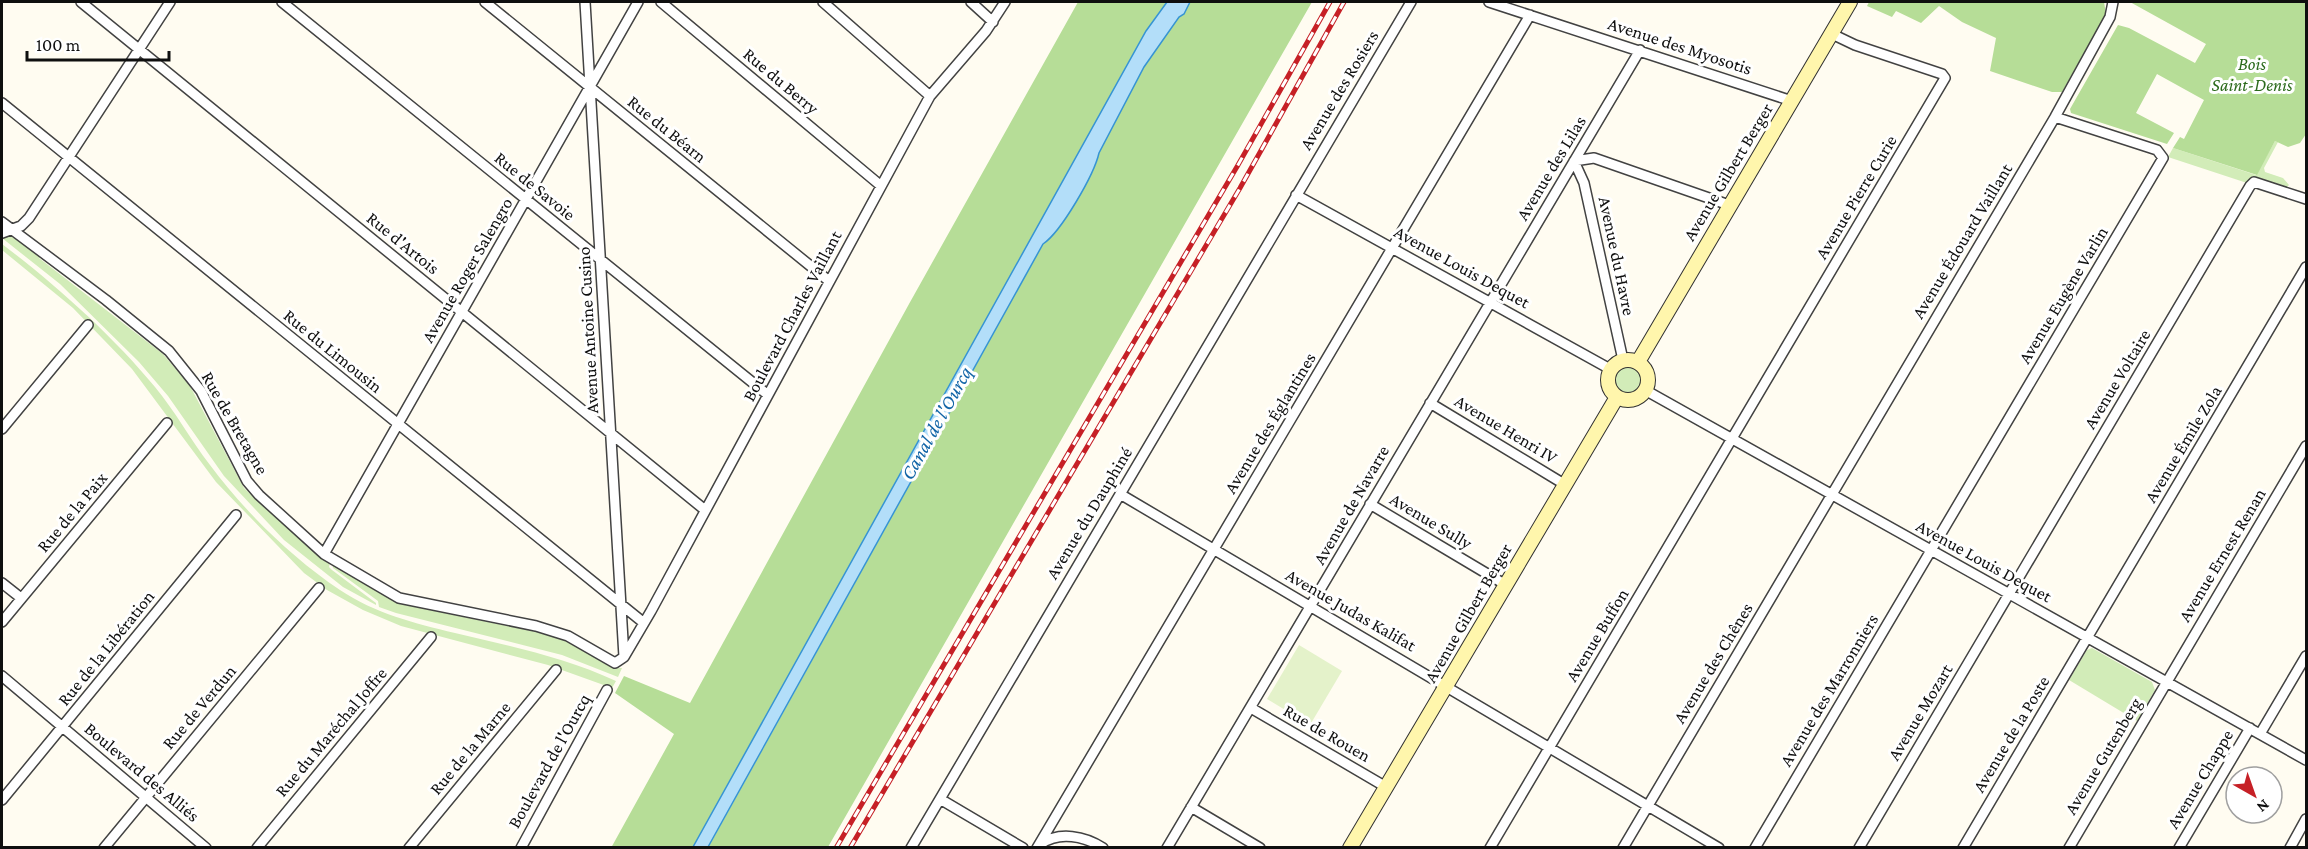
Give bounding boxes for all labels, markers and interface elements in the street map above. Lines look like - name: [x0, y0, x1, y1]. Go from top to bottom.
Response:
- street label: Avenue des Myosotis: [1606, 13, 1754, 79]
- scale bar: [27, 24, 170, 62]
- street label: Avenue des Rosiers: [1295, 27, 1383, 153]
- text: 100 m: [36, 35, 81, 55]
- street label: Rue du Berry: [739, 44, 823, 119]
- park label: Bois Saint-Denis: [2212, 54, 2293, 95]
- street label: Rue du Béarn: [624, 91, 711, 167]
- street label: Avenue Gilbert Berger: [1679, 99, 1777, 244]
- street label: Avenue des Lilas: [1512, 112, 1590, 224]
- street label: Avenue Pierre Curie: [1811, 131, 1901, 263]
- street label: Rue de Savoie: [491, 147, 579, 225]
- street label: Avenue Édouard Vaillant: [1908, 159, 2017, 322]
- street label: Avenue Roger Salengro: [417, 194, 517, 346]
- street label: Avenue du Havre: [1595, 195, 1639, 317]
- street label: Rue d'Artois: [363, 208, 443, 278]
- street label: Avenue Louis Dequet: [1391, 222, 1534, 313]
- street label: Avenue Eugène Varlin: [2014, 223, 2112, 367]
- street label: Boulevard Charles Vaillant: [739, 226, 846, 405]
- street label: Avenue Antoine Cusino: [574, 246, 602, 414]
- street label: Rue du Limousin: [280, 305, 387, 397]
- street label: Avenue Voltaire: [2079, 326, 2155, 432]
- street label: Avenue des Églantines: [1220, 349, 1320, 497]
- water label: Canal de l'Ourcq: [896, 363, 977, 484]
- street label: Rue de Bretagne: [197, 368, 273, 478]
- street label: Avenue Émile Zola: [2140, 382, 2226, 506]
- street label: Avenue Henri IV: [1451, 391, 1561, 468]
- street label: Avenue de Navarre: [1309, 442, 1393, 568]
- street label: Avenue du Dauphiné: [1042, 443, 1136, 582]
- street label: Rue de la Paix: [33, 468, 112, 556]
- street label: Avenue Ernest Renan: [2174, 484, 2270, 625]
- street label: Avenue Sully: [1386, 489, 1476, 554]
- street label: Avenue Louis Dequet: [1913, 516, 2056, 607]
- street label: Avenue Gilbert Berger: [1420, 540, 1516, 686]
- street label: Avenue Judas Kalifat: [1282, 565, 1421, 656]
- street label: Avenue Buffon: [1561, 585, 1633, 685]
- street label: Rue de la Libération: [53, 586, 159, 710]
- street label: Avenue des Chênes: [1669, 599, 1757, 727]
- street label: Avenue des Marronniers: [1776, 610, 1882, 770]
- street label: Avenue Mozart: [1883, 659, 1957, 764]
- street label: Rue de Verdun: [158, 661, 240, 753]
- street label: Rue du Maréchal Joffre: [271, 663, 391, 801]
- street label: Avenue de la Poste: [1968, 672, 2054, 796]
- street label: Boulevard de l'Ourcq: [504, 690, 595, 831]
- street label: Avenue Gutenberg: [2060, 694, 2146, 818]
- street label: Rue de la Marne: [425, 697, 515, 798]
- street label: Rue de Rouen: [1280, 700, 1374, 766]
- street label: Boulevard des Alliés: [81, 718, 203, 826]
- street label: Avenue Chappe: [2163, 726, 2237, 832]
- north arrow: [2224, 765, 2284, 825]
- text: N: [2254, 796, 2273, 816]

